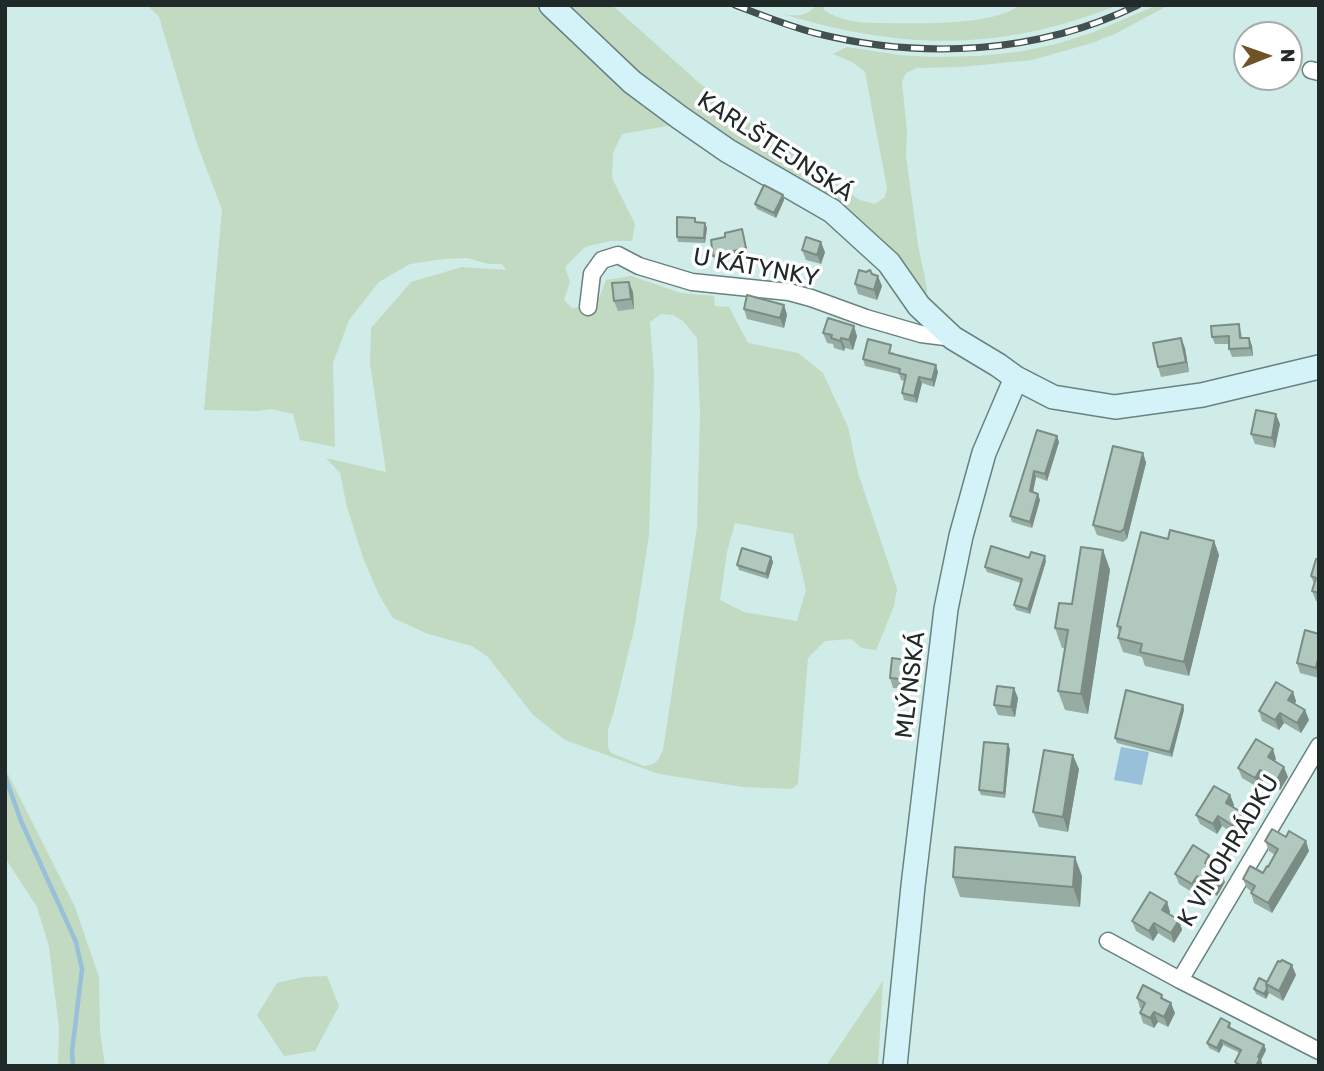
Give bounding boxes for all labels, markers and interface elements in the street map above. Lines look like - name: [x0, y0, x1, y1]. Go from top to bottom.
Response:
- north arrow: [1233, 21, 1303, 91]
- text: N: [1276, 49, 1299, 63]
- street label: KARLŠTEJNSKÁ: [692, 86, 858, 208]
- street label: U KÁTYNKY: [691, 243, 821, 293]
- street label: MLÝNSKÁ: [890, 630, 932, 740]
- street label: K VINOHRÁDKU: [1172, 770, 1286, 932]

